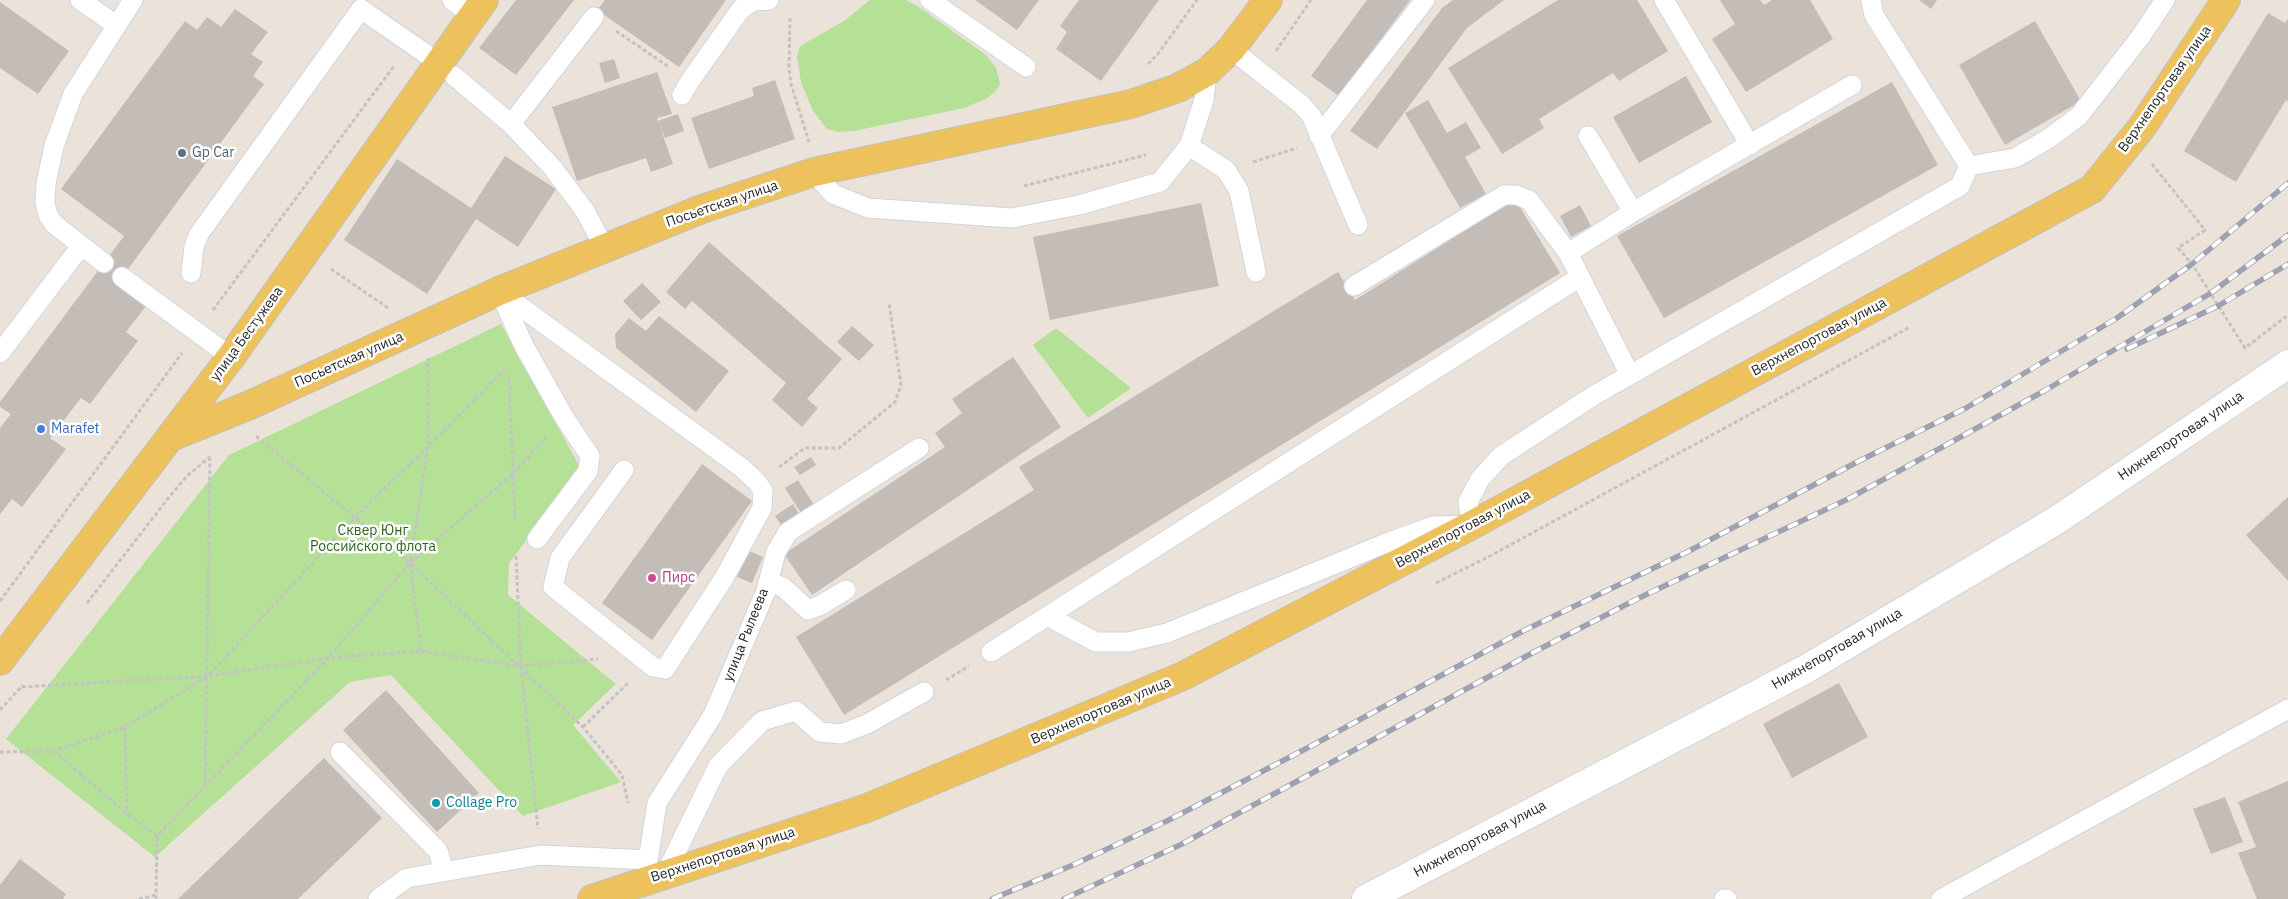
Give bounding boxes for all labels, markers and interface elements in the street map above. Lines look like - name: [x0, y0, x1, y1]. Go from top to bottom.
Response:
- street label: Верхнепортовая улица: [2115, 22, 2215, 156]
- place label: Gp Car: [192, 145, 234, 161]
- marker: Gp Car: [176, 147, 188, 159]
- street label: Посьетская улица: [664, 177, 780, 231]
- street label: улица Бестужева: [207, 283, 287, 385]
- street label: Верхнепортовая улица: [1749, 294, 1889, 380]
- street label: Посьетская улица: [292, 328, 406, 392]
- street label: Нижнепортовая улица: [2115, 388, 2247, 484]
- place label: Marafet: [51, 421, 99, 437]
- marker: Marafet: [35, 423, 47, 435]
- street label: Верхнепортовая улица: [1393, 486, 1533, 572]
- park label: Сквер Юнг Российского флота: [310, 523, 436, 556]
- place label: Пирс: [662, 570, 695, 586]
- marker: Пирс: [646, 572, 658, 584]
- street label: улица Рылеева: [720, 586, 772, 684]
- street label: Нижнепортовая улица: [1769, 605, 1905, 693]
- street label: Верхнепортовая улица: [1028, 674, 1174, 748]
- place label: Collage Pro: [446, 795, 517, 811]
- marker: Collage Pro: [430, 797, 442, 809]
- street label: Нижнепортовая улица: [1411, 797, 1549, 881]
- street label: Верхнепортовая улица: [649, 824, 797, 886]

